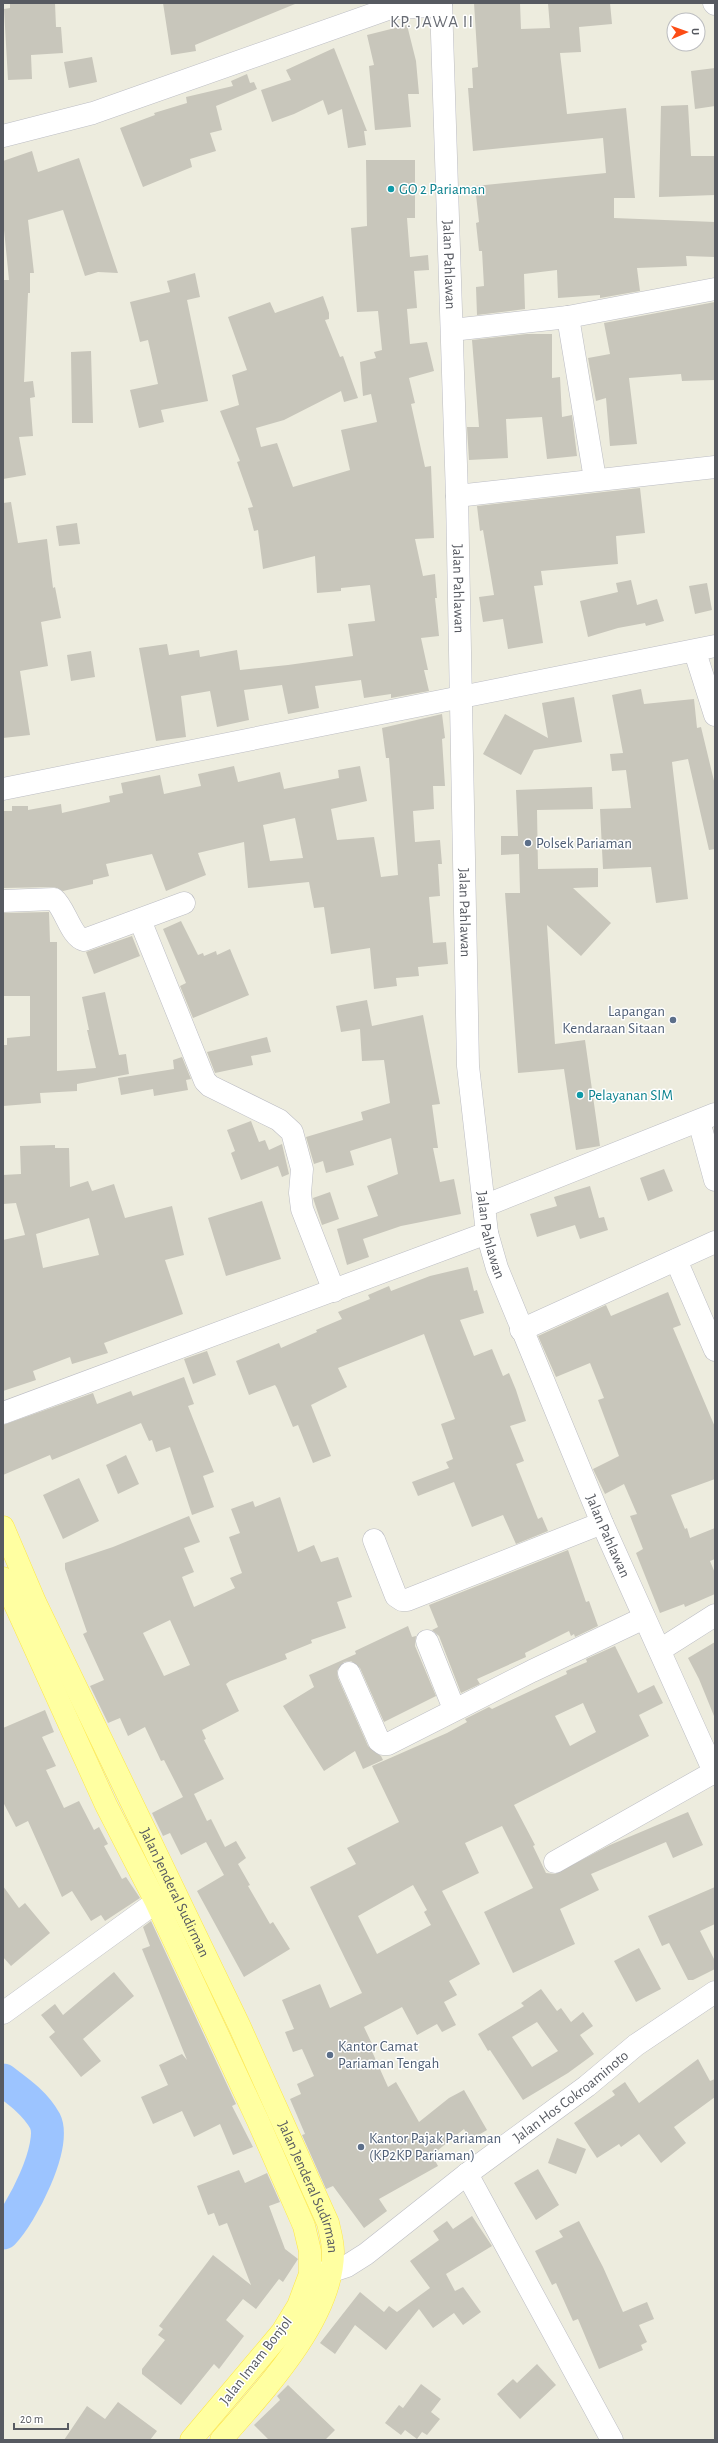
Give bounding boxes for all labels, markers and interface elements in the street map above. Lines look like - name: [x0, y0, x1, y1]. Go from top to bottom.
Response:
- north arrow: [666, 12, 706, 52]
- district label: KP. JAWA II: [390, 13, 474, 30]
- text: U: [690, 28, 701, 35]
- place label: GO 2 Pariaman: [399, 182, 485, 197]
- marker: GO 2 Pariaman: [386, 184, 396, 194]
- street label: Jalan Pahlawan: [441, 220, 458, 310]
- street label: Jalan Pahlawan: [450, 544, 467, 633]
- place label: Polsek Pariaman: [536, 836, 632, 851]
- marker: Polsek Pariaman: [523, 838, 533, 848]
- street label: Jalan Pahlawan: [457, 868, 473, 957]
- place label: Lapangan Kendaraan Sitaan: [562, 1004, 665, 1036]
- marker: Lapangan Kendaraan Sitaan: [668, 1015, 678, 1025]
- place label: Pelayanan SIM: [588, 1088, 673, 1103]
- marker: Pelayanan SIM: [575, 1090, 585, 1100]
- street label: Jalan Pahlawan: [475, 1190, 508, 1281]
- street label: Jalan Pahlawan: [584, 1492, 633, 1580]
- street label: Jalan Jenderal Sudirman: [138, 1826, 212, 1959]
- place label: Kantor Camat Pariaman Tengah: [338, 2039, 439, 2071]
- street label: Jalan Hos Cokroaminoto: [510, 2047, 631, 2145]
- marker: Kantor Camat Pariaman Tengah: [325, 2050, 335, 2060]
- street label: Jalan Jenderal Sudirman: [276, 2119, 341, 2253]
- place label: Kantor Pajak Pariaman (KP2KP Pariaman): [369, 2131, 501, 2163]
- marker: Kantor Pajak Pariaman (KP2KP Pariaman): [356, 2142, 366, 2152]
- street label: Jalan Imam Bonjol: [217, 2314, 295, 2408]
- scale bar: [14, 2405, 68, 2431]
- text: 20 m: [20, 2413, 43, 2425]

